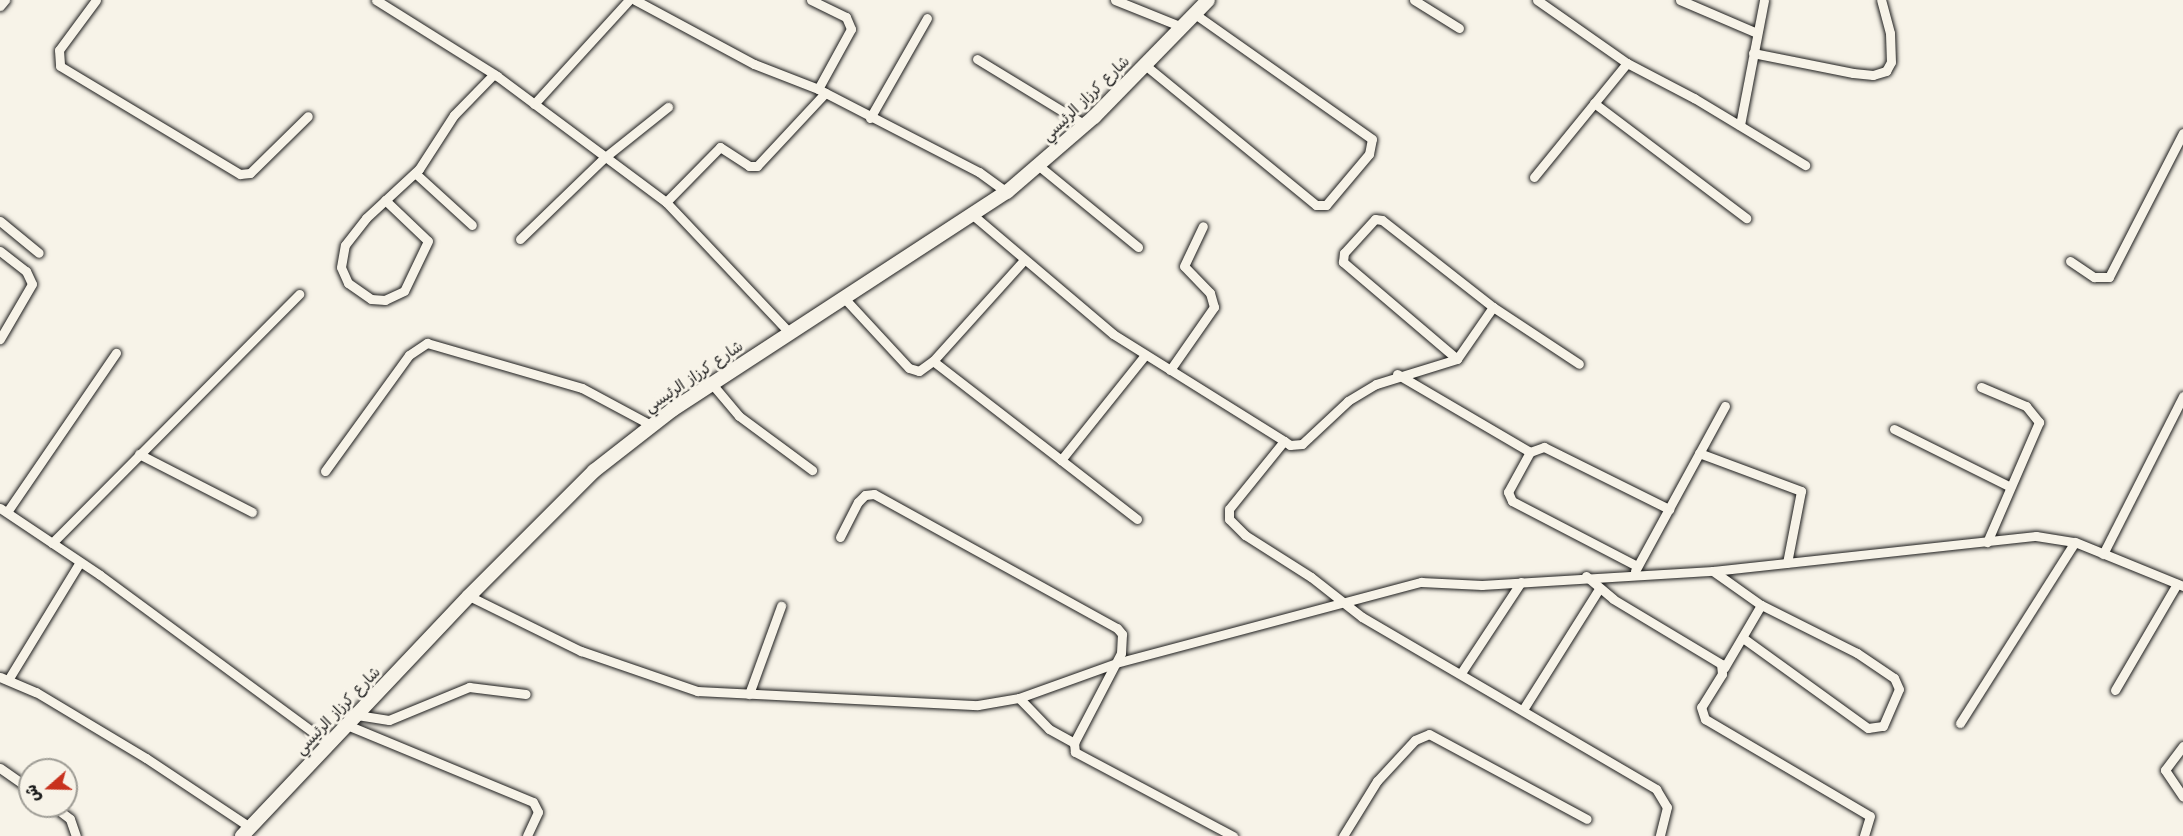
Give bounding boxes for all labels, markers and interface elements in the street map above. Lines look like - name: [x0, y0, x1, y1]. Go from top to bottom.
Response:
- street label: شارع كرزاز الرئيسي: [1038, 53, 1134, 145]
- street label: شارع كرزاز الرئيسي: [641, 337, 747, 417]
- street label: شارع كرزاز الرئيسي: [292, 663, 384, 759]
- north arrow: [18, 758, 78, 818]
- text: ش: [20, 782, 45, 806]

